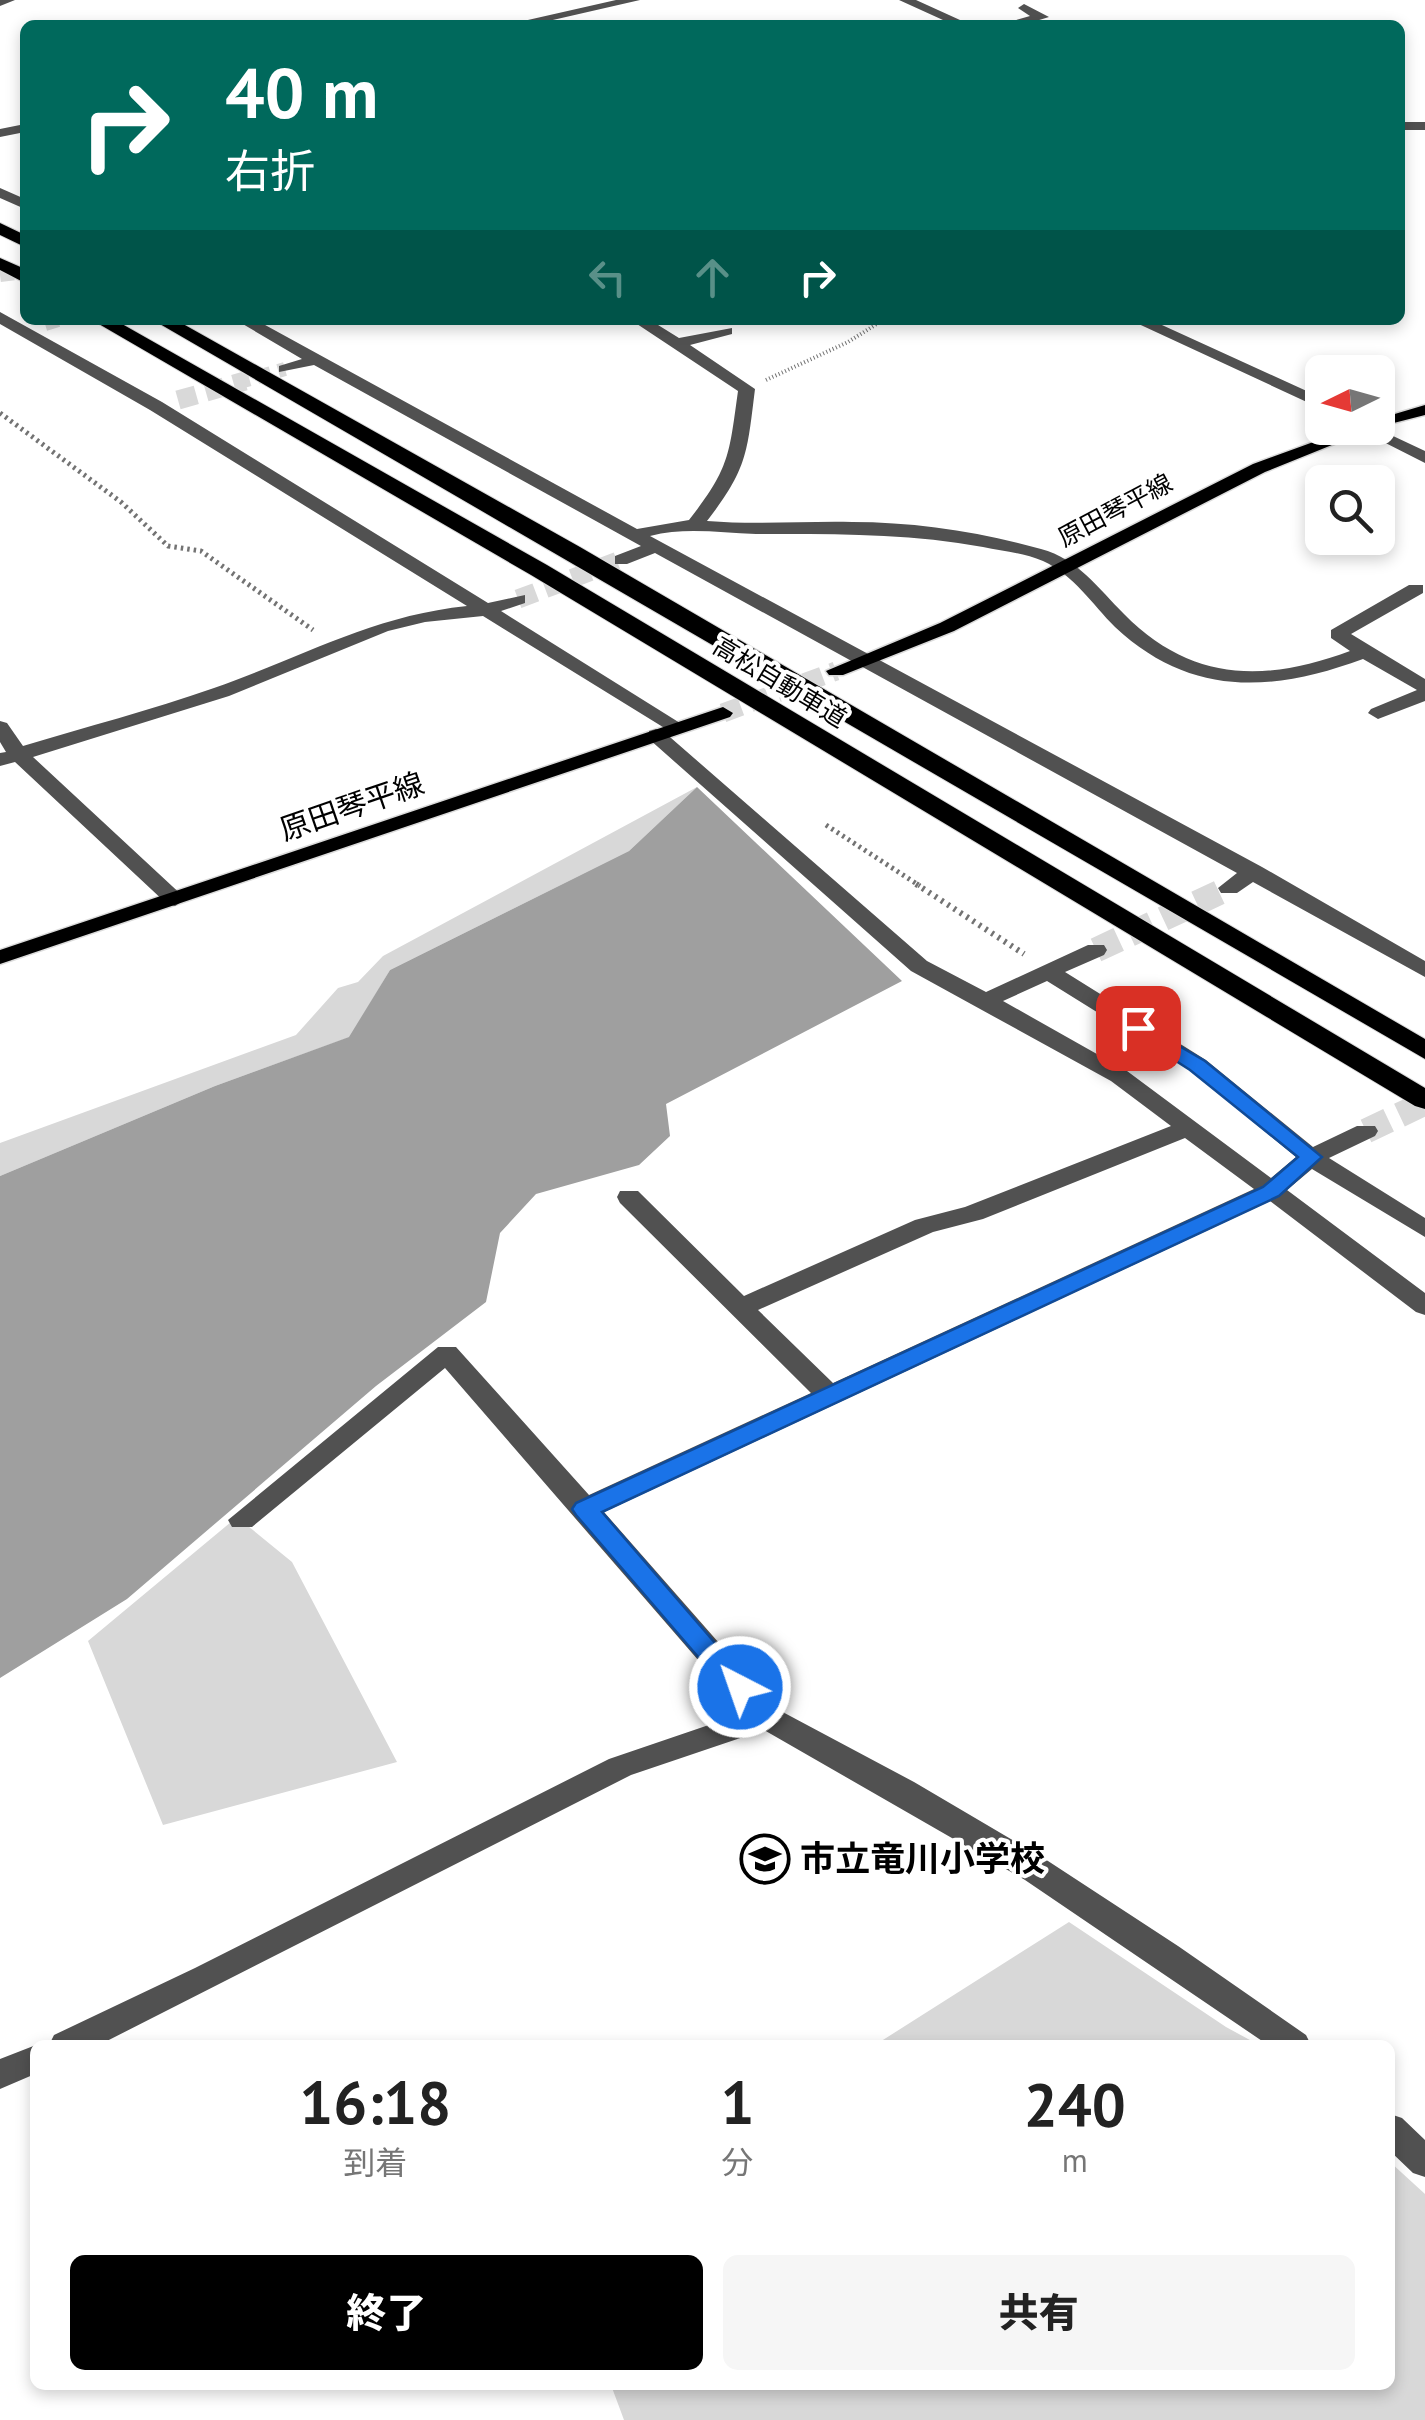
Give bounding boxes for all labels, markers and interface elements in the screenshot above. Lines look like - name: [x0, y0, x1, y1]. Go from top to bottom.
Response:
- text: 40 m: [225, 47, 378, 137]
- icon: right: [60, 60, 190, 190]
- text: 右折: [225, 141, 315, 199]
- icon: left: [580, 250, 635, 305]
- icon: ahead: [685, 250, 740, 305]
- icon: right: [790, 250, 845, 305]
- north arrow: [1305, 355, 1395, 445]
- map controls: [1305, 355, 1395, 555]
- button: search: [1305, 465, 1395, 555]
- street label: 原田琴平線: [1052, 467, 1178, 553]
- street label: 高松自動車道: [707, 630, 853, 734]
- street label: 原田琴平線: [274, 763, 429, 848]
- pin: [1096, 986, 1181, 1071]
- icon: arrive: [1111, 1001, 1166, 1056]
- position arrow: [688, 1635, 792, 1739]
- school or university icon: 市立竜川小学校: [739, 1833, 791, 1885]
- place label: 市立竜川小学校: [800, 1835, 1045, 1881]
- text: 16:18: [299, 2063, 451, 2141]
- text: 1: [721, 2063, 755, 2141]
- text: 240: [1024, 2065, 1126, 2143]
- text: m: [1062, 2139, 1088, 2181]
- text: 到着: [343, 2141, 407, 2183]
- text: 分: [722, 2141, 754, 2183]
- button: 終了: [70, 2255, 703, 2370]
- button: 共有: [723, 2255, 1355, 2370]

